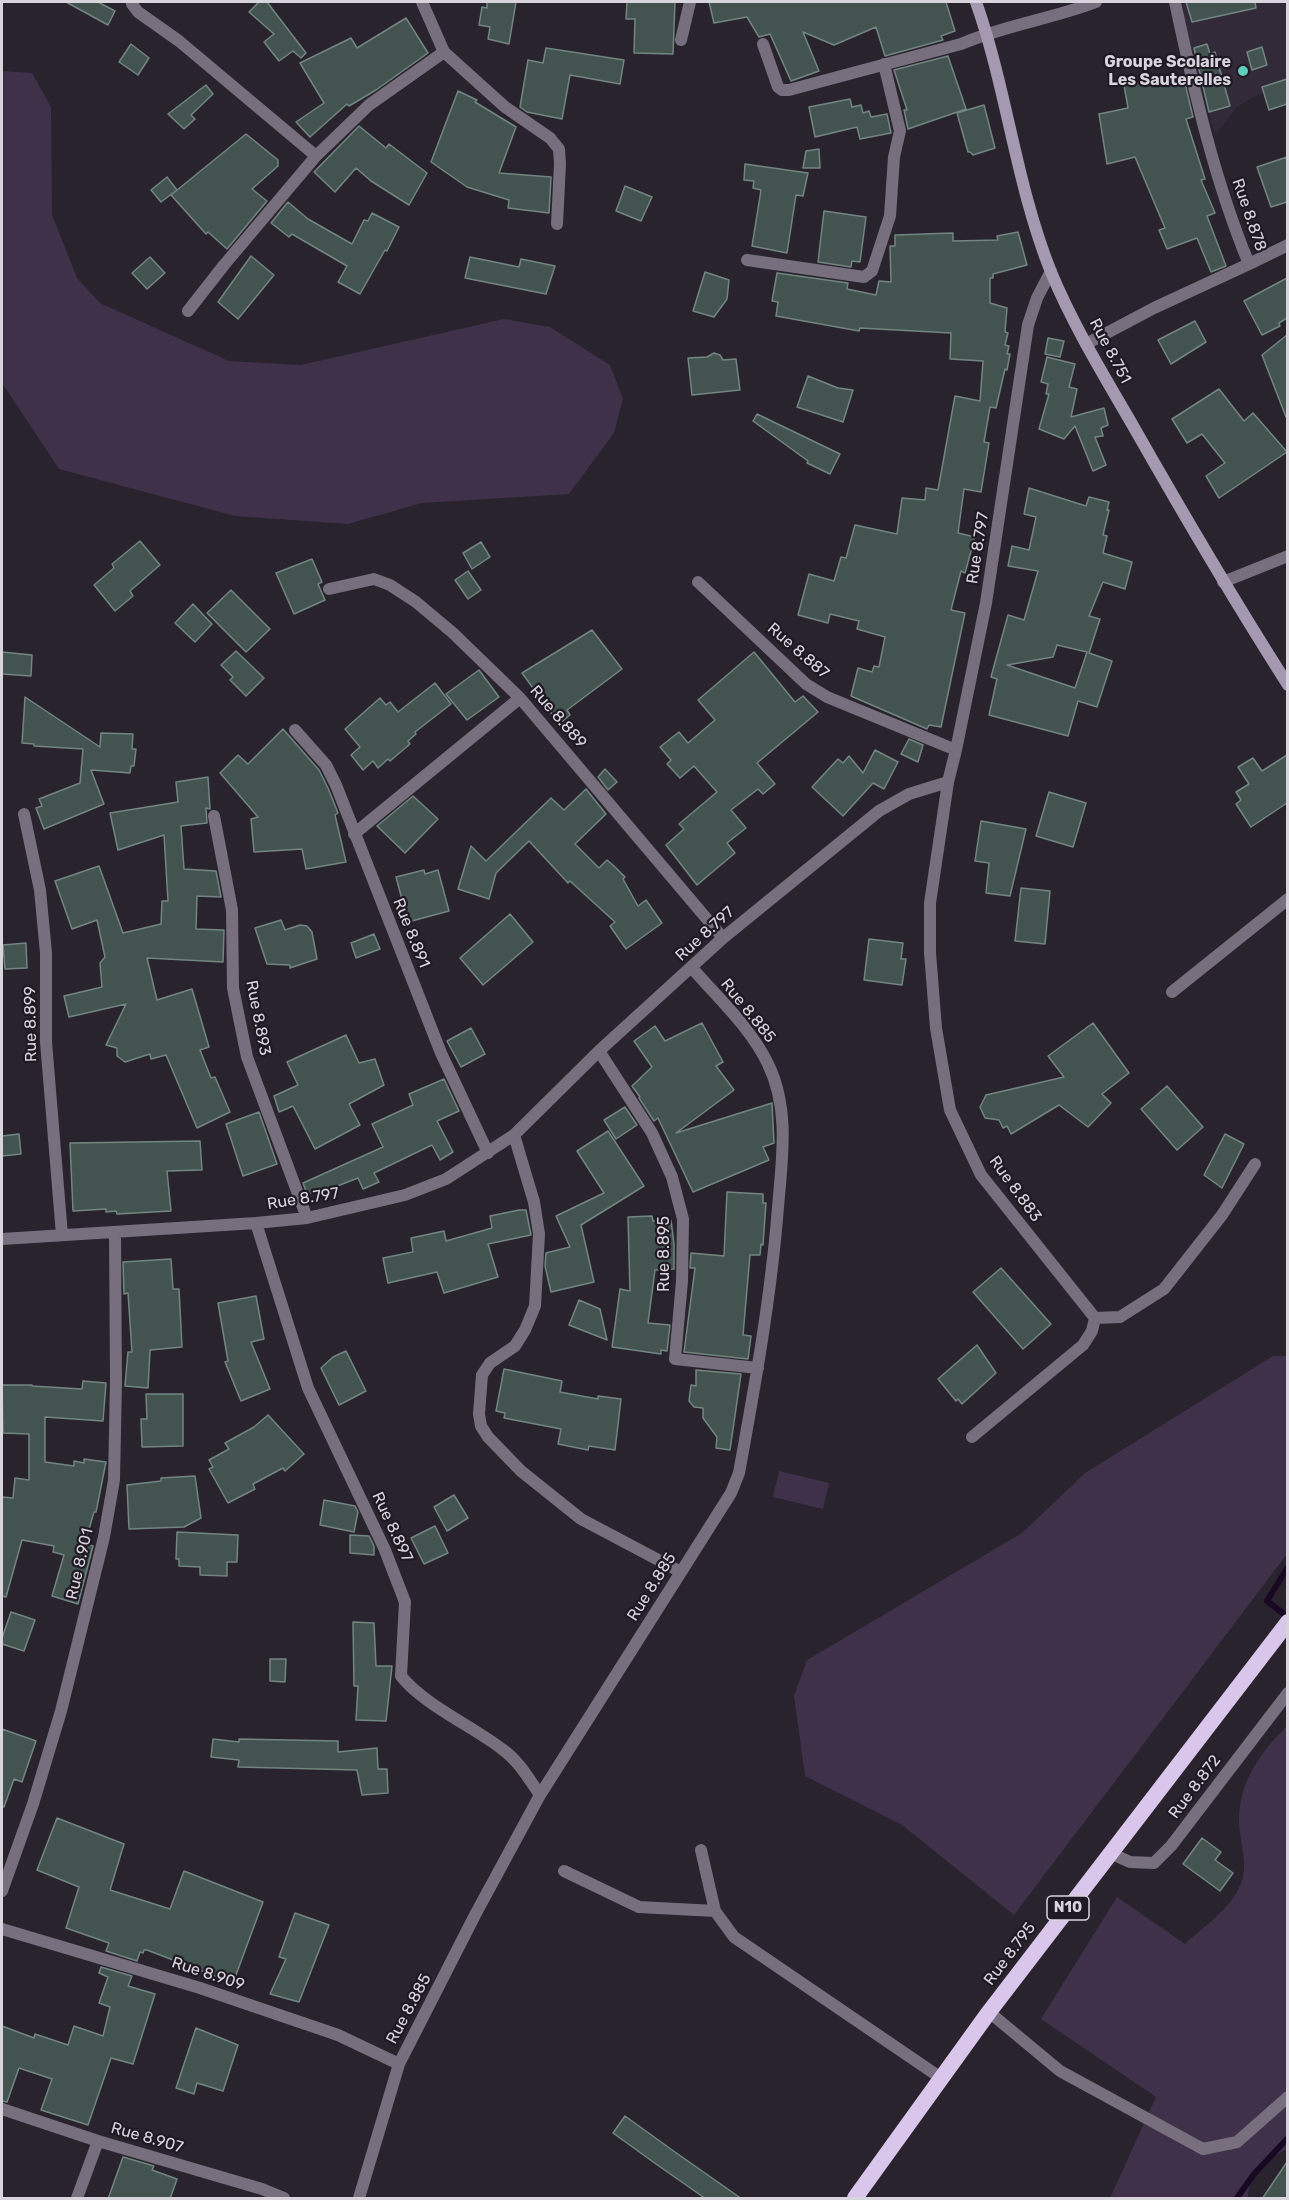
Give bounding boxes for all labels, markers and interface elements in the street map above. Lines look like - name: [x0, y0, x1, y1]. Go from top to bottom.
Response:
- place label: Groupe Scolaire Les Sauterelles: [1104, 52, 1231, 90]
- marker: Groupe Scolaire Les Sauterelles: [1236, 64, 1250, 78]
- street label: Rue 8.878: [1228, 176, 1270, 254]
- street label: Rue 8.751: [1085, 315, 1135, 387]
- street label: Rue 8.797: [963, 511, 993, 585]
- street label: Rue 8.887: [763, 619, 833, 683]
- street label: Rue 8.889: [526, 682, 590, 752]
- street label: Rue 8.891: [388, 895, 434, 971]
- street label: Rue 8.797: [672, 903, 738, 965]
- street label: Rue 8.885: [716, 975, 780, 1047]
- street label: Rue 8.893: [241, 979, 275, 1057]
- street label: Rue 8.899: [21, 986, 41, 1062]
- street label: Rue 8.883: [985, 1152, 1045, 1226]
- street label: Rue 8.797: [266, 1184, 340, 1214]
- street label: Rue 8.895: [654, 1216, 674, 1292]
- street label: Rue 8.897: [368, 1489, 416, 1565]
- street label: Rue 8.901: [62, 1526, 98, 1602]
- street label: Rue 8.885: [624, 1549, 680, 1625]
- street label: Rue 8.872: [1165, 1751, 1225, 1823]
- road number: N10: [1047, 1896, 1089, 1920]
- street label: Rue 8.795: [980, 1919, 1040, 1989]
- street label: Rue 8.909: [169, 1953, 247, 1995]
- street label: Rue 8.885: [383, 1971, 435, 2047]
- street label: Rue 8.907: [109, 2119, 185, 2157]

